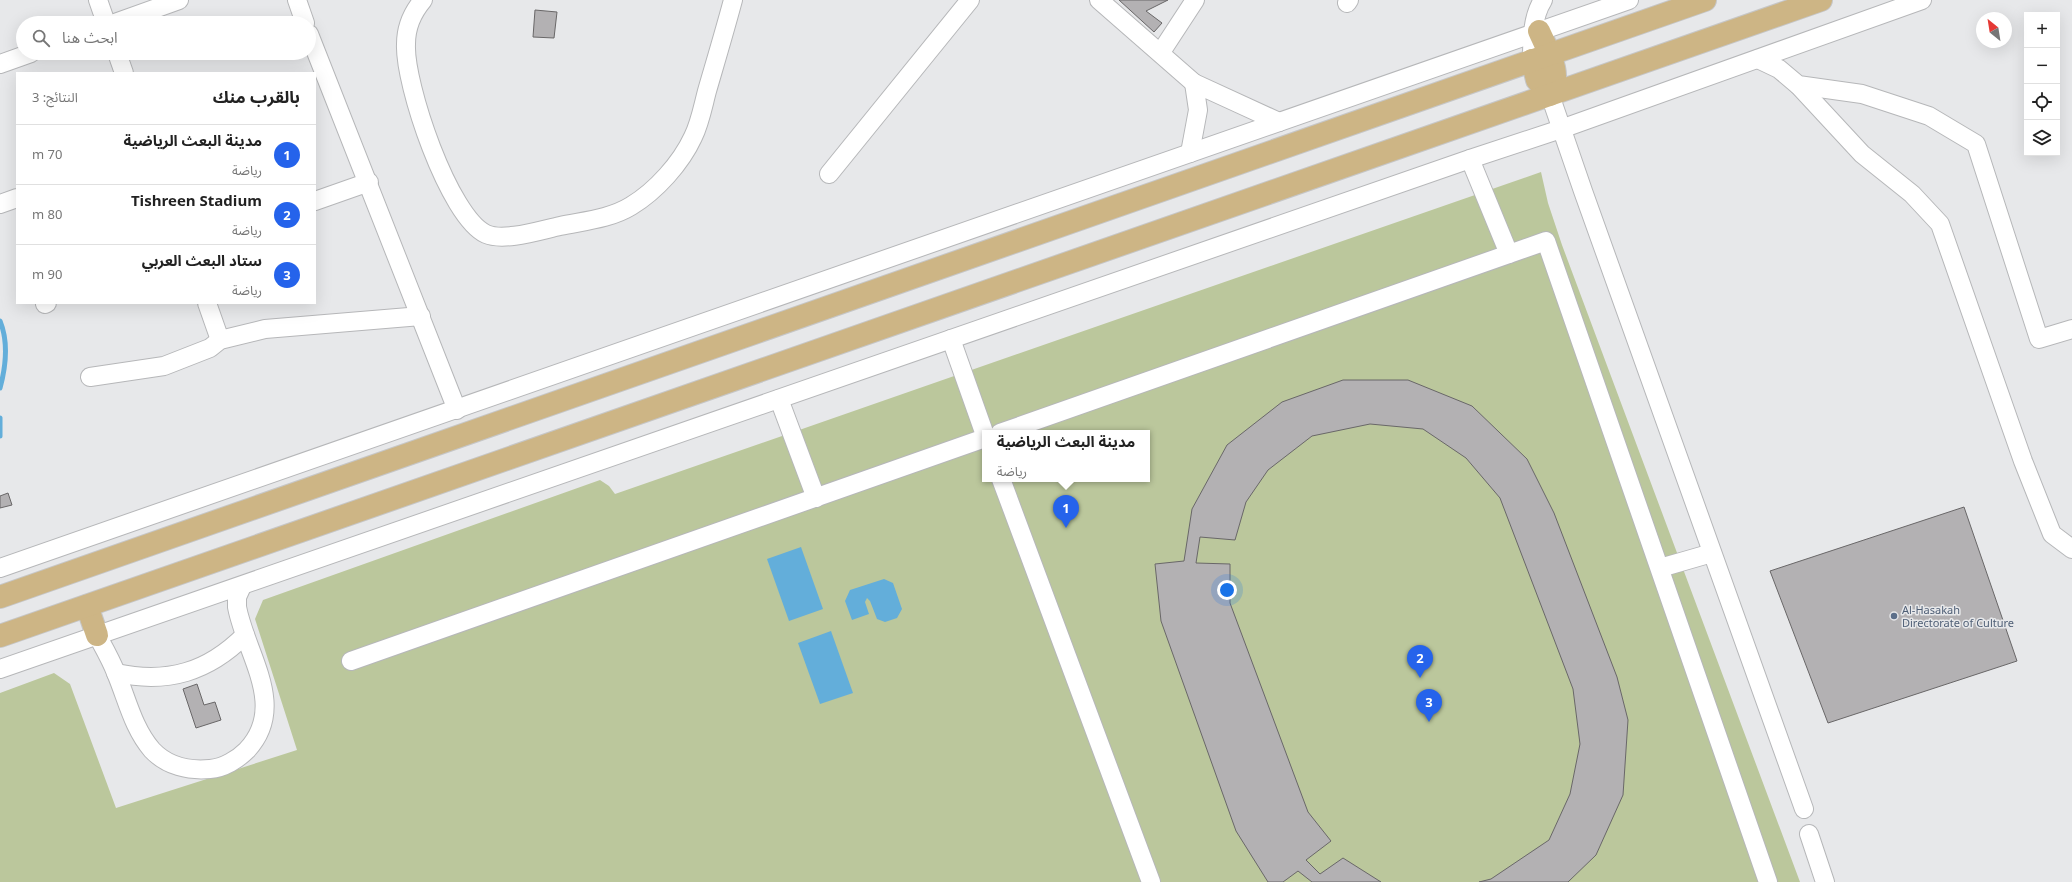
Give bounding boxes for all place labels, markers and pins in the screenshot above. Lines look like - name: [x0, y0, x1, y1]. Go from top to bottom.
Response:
- pin: 1: [1053, 495, 1079, 528]
- place label: Al-Hasakah Directorate of Culture: [1902, 599, 2014, 635]
- marker: Al-Hasakah Directorate of Culture: [1889, 611, 1899, 621]
- pin: 2: [1407, 645, 1433, 678]
- pin: 3: [1416, 689, 1442, 722]

